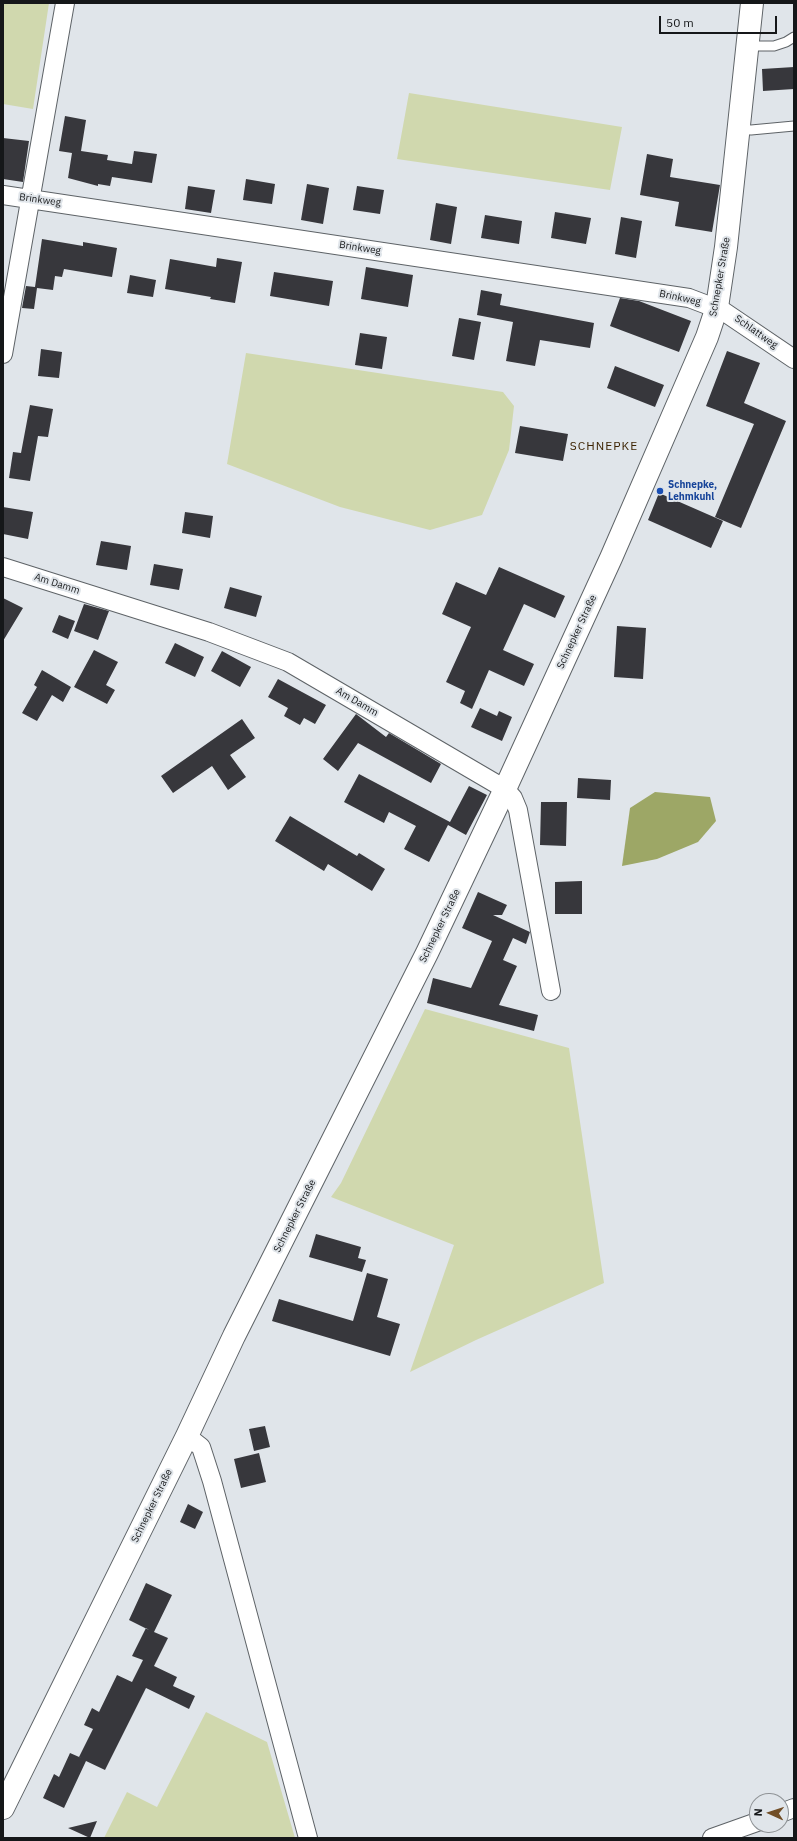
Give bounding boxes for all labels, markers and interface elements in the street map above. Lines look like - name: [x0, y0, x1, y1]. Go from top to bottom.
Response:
- scale bar: [661, 8, 779, 34]
- text: 50 m: [666, 15, 694, 30]
- street label: Brinkweg: [18, 191, 62, 209]
- street label: Schnepker Straße: [707, 236, 733, 318]
- street label: Brinkweg: [338, 239, 382, 257]
- street label: Brinkweg: [658, 288, 702, 308]
- street label: Schlattweg: [732, 313, 780, 351]
- district label: SCHNEPKE: [570, 440, 638, 454]
- place label: Schnepke, Lehmkuhl: [668, 479, 717, 502]
- marker: Schnepke, Lehmkuhl: [655, 486, 665, 496]
- street label: Am Damm: [33, 571, 81, 597]
- street label: Schnepker Straße: [555, 593, 599, 671]
- street label: Am Damm: [334, 685, 380, 719]
- street label: Schnepker Straße: [417, 887, 463, 965]
- street label: Schnepker Straße: [271, 1178, 319, 1254]
- street label: Schnepker Straße: [129, 1467, 175, 1545]
- north arrow: [749, 1793, 789, 1833]
- text: N: [751, 1808, 765, 1817]

